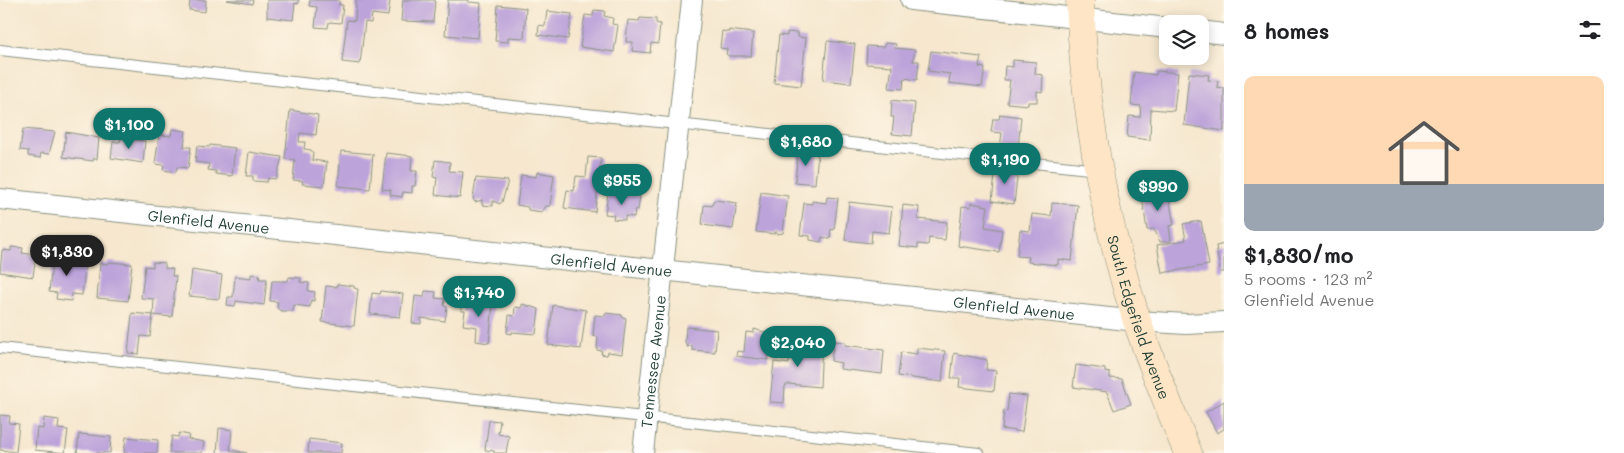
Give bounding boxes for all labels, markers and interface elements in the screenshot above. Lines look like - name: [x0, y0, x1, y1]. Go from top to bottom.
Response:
- map controls: [1159, 15, 1209, 65]
- button: layers: [1159, 15, 1209, 65]
- icon: filters: [1576, 16, 1604, 44]
- text: 8 homes: [1244, 17, 1329, 44]
- pin: $1,100: [88, 108, 170, 150]
- icon: home: [1379, 108, 1469, 198]
- text: $1,100: [104, 113, 154, 134]
- pin: $1,680: [765, 124, 847, 167]
- text: $1,680: [780, 130, 832, 151]
- pin: $1,190: [964, 142, 1046, 185]
- text: $1,190: [981, 148, 1029, 169]
- pin: $955: [592, 164, 652, 206]
- text: $955: [603, 169, 641, 190]
- pin: $990: [1128, 170, 1188, 212]
- text: $990: [1138, 175, 1178, 196]
- street label: Glenfield Avenue: [147, 205, 271, 238]
- street label: South Edgefield Avenue: [1103, 233, 1175, 402]
- pin: $1,830: [26, 234, 108, 277]
- text: $1,830: [41, 240, 93, 261]
- text: $1,830/mo: [1244, 241, 1354, 268]
- street label: Glenfield Avenue: [550, 248, 673, 281]
- text: 5 rooms · 123 m²: [1244, 268, 1373, 289]
- pin: $1,740: [438, 276, 520, 318]
- text: $1,740: [453, 281, 505, 302]
- text: Glenfield Avenue: [1244, 289, 1374, 310]
- street label: Glenfield Avenue: [952, 291, 1076, 324]
- street label: Tennessee Avenue: [636, 294, 670, 429]
- pin: $2,040: [757, 326, 839, 368]
- text: $2,040: [771, 331, 825, 352]

